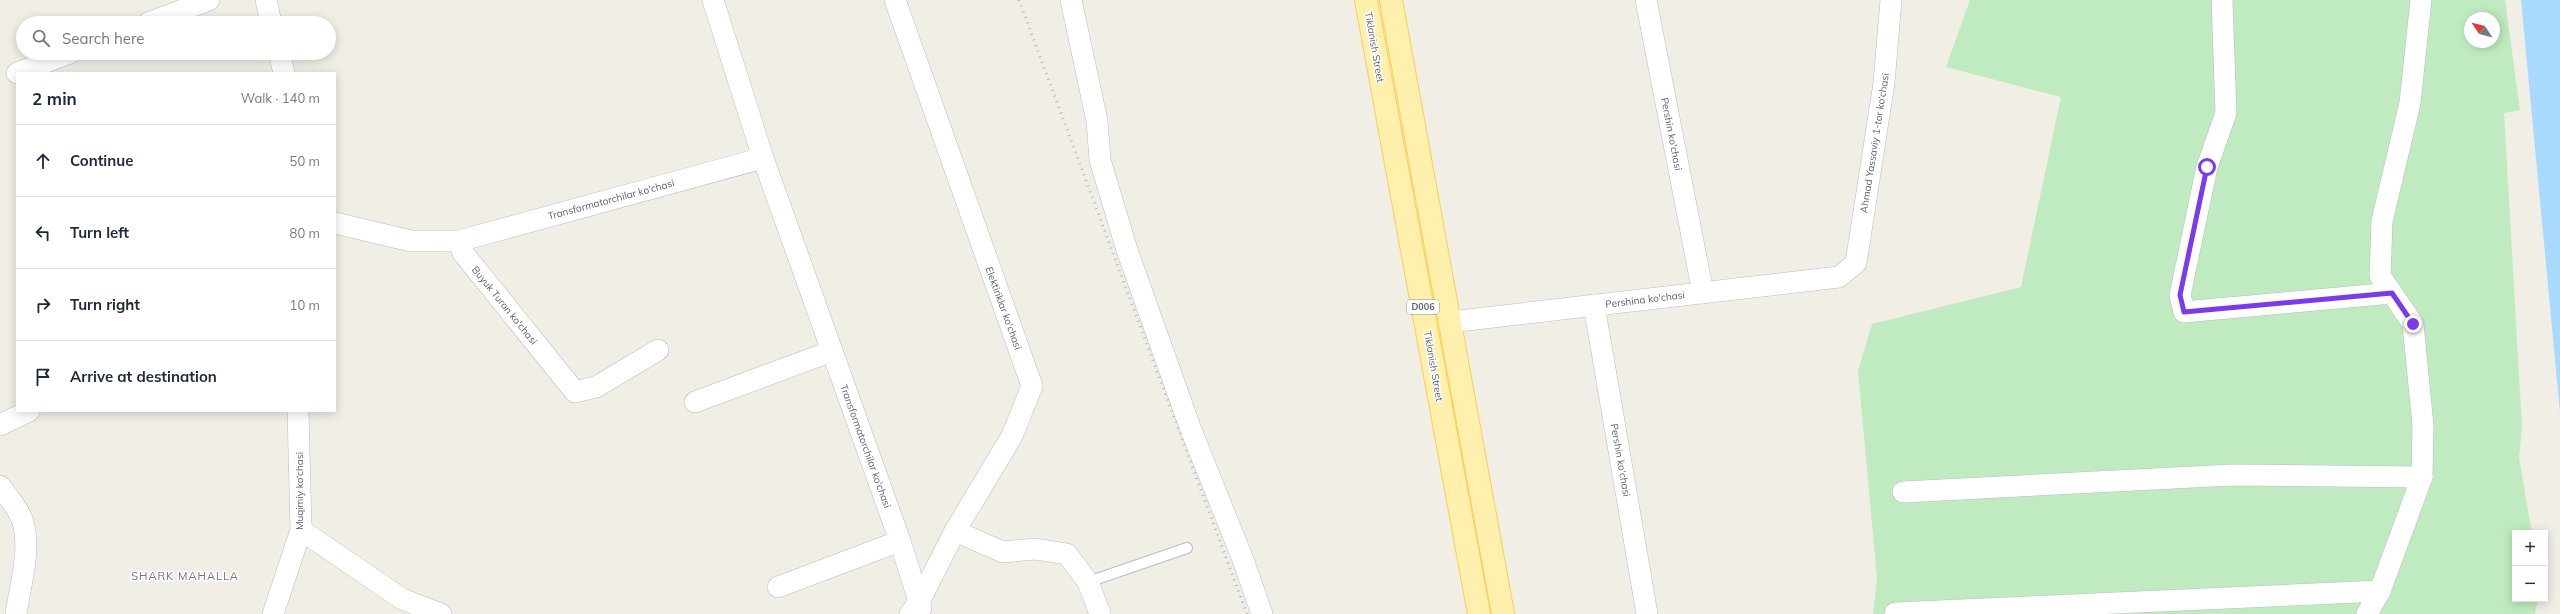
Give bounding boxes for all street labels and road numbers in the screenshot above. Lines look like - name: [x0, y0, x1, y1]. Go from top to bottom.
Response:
- street label: Tiklanish Street: [1362, 11, 1387, 84]
- street label: Ahmad Yassaviy 1-tor ko‘chasi: [1857, 72, 1892, 214]
- street label: Pershin ko'chasi: [1658, 96, 1685, 172]
- street label: Transformatorchilar ko'chasi: [546, 176, 676, 223]
- street label: Buyuk Turon ko'chasi: [469, 263, 540, 347]
- street label: Elektiriklar ko'chasi: [982, 265, 1025, 351]
- street label: Pershina ko'chasi: [1605, 288, 1686, 311]
- road number: D006: [1407, 300, 1439, 314]
- street label: Tiklanish Street: [1421, 330, 1446, 403]
- street label: Transformatorchilar ko'chasi: [837, 383, 894, 510]
- street label: Pershin ko'chasi: [1608, 422, 1633, 498]
- street label: Muqimiy ko‘chasi: [293, 452, 306, 530]

